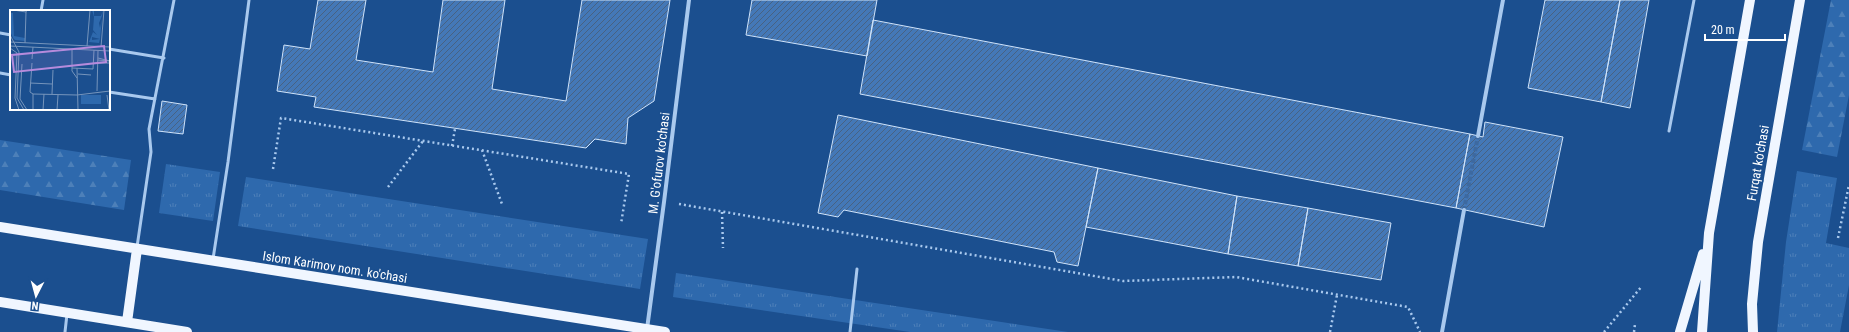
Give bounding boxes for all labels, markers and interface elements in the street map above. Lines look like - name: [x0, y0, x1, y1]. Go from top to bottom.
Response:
- inset map: [10, 10, 110, 110]
- scale bar: [1705, 16, 1785, 42]
- text: 20 m: [1711, 23, 1735, 37]
- street label: M. G'ofurov ko'chasi: [645, 111, 673, 215]
- street label: Furqat ko'chasi: [1744, 124, 1772, 202]
- street label: Islom Karimov nom. ko'chasi: [262, 248, 408, 286]
- north arrow: [16, 276, 56, 316]
- text: N: [31, 299, 39, 312]

